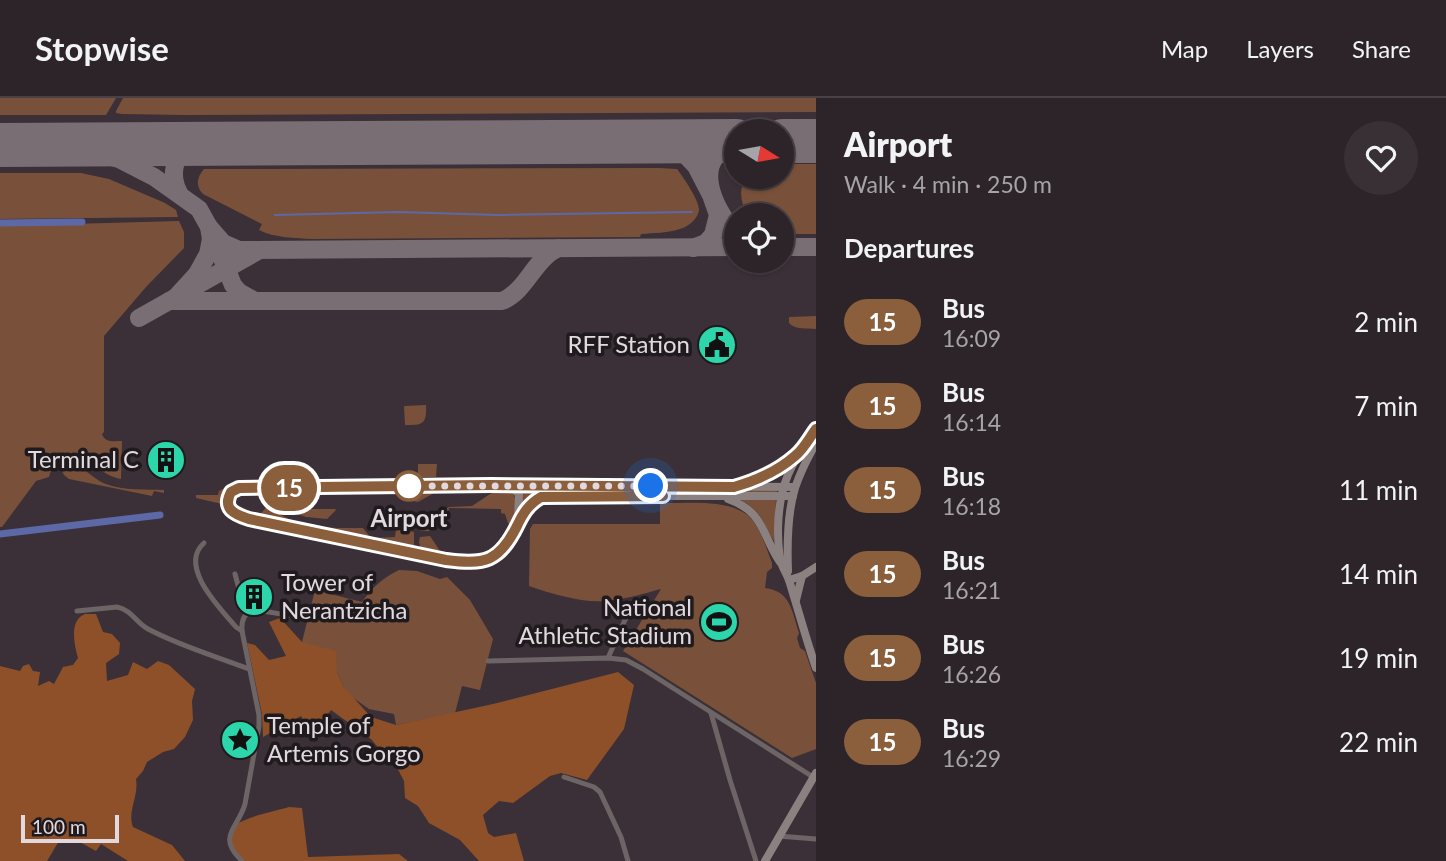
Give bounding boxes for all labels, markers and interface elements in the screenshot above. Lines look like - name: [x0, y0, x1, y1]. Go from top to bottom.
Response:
- text: Stopwise: [35, 28, 169, 68]
- text: Map: [1161, 34, 1208, 63]
- text: Layers: [1246, 34, 1314, 63]
- text: Share: [1352, 34, 1411, 63]
- north arrow: [724, 119, 794, 189]
- map controls: [724, 119, 794, 273]
- button: heart: [1344, 121, 1418, 195]
- text: Airport: [844, 124, 952, 164]
- text: Walk · 4 min · 250 m: [844, 170, 1052, 198]
- button: locate: [724, 203, 794, 273]
- text: Departures: [844, 232, 974, 264]
- text: Bus: [942, 292, 985, 324]
- text: 2 min: [1354, 306, 1418, 338]
- text: 15: [869, 307, 896, 336]
- public building icon: RFF Station: [696, 324, 738, 366]
- text: 16:09: [942, 324, 1001, 352]
- place label: RFF Station: [568, 329, 690, 358]
- text: Bus: [942, 376, 985, 408]
- text: 7 min: [1354, 390, 1418, 422]
- text: 15: [869, 391, 896, 420]
- text: 16:14: [942, 408, 1001, 436]
- building icon: Terminal C: [145, 439, 187, 481]
- place label: Terminal C: [28, 444, 139, 473]
- text: Bus: [942, 460, 985, 492]
- line badge: 15: [258, 465, 320, 511]
- your location: [633, 468, 668, 503]
- marker: Airport: [394, 471, 424, 501]
- text: 15: [275, 473, 303, 502]
- text: 11 min: [1339, 474, 1418, 506]
- text: 15: [869, 475, 896, 504]
- text: 16:18: [942, 492, 1001, 520]
- place label: Airport: [370, 503, 448, 532]
- text: Bus: [942, 544, 985, 576]
- text: 14 min: [1339, 558, 1418, 590]
- text: 15: [869, 559, 896, 588]
- place label: Tower of Nerantzicha: [281, 567, 407, 624]
- building icon: Tower of Nerantzicha: [233, 576, 275, 618]
- text: 16:21: [942, 576, 1001, 604]
- place label: National Athletic Stadium: [519, 592, 692, 649]
- sports icon: National Athletic Stadium: [698, 601, 740, 643]
- text: Bus: [942, 628, 985, 660]
- text: 19 min: [1339, 642, 1418, 674]
- text: 15: [869, 643, 896, 672]
- text: 16:26: [942, 660, 1001, 688]
- place label: Temple of Artemis Gorgo: [267, 710, 421, 767]
- text: Bus: [942, 712, 985, 744]
- place icon: Temple of Artemis Gorgo: [219, 719, 261, 761]
- text: 22 min: [1339, 726, 1418, 758]
- text: 15: [869, 727, 896, 756]
- text: 16:29: [942, 744, 1001, 772]
- scale bar: [21, 812, 119, 844]
- text: 100 m: [32, 815, 86, 838]

